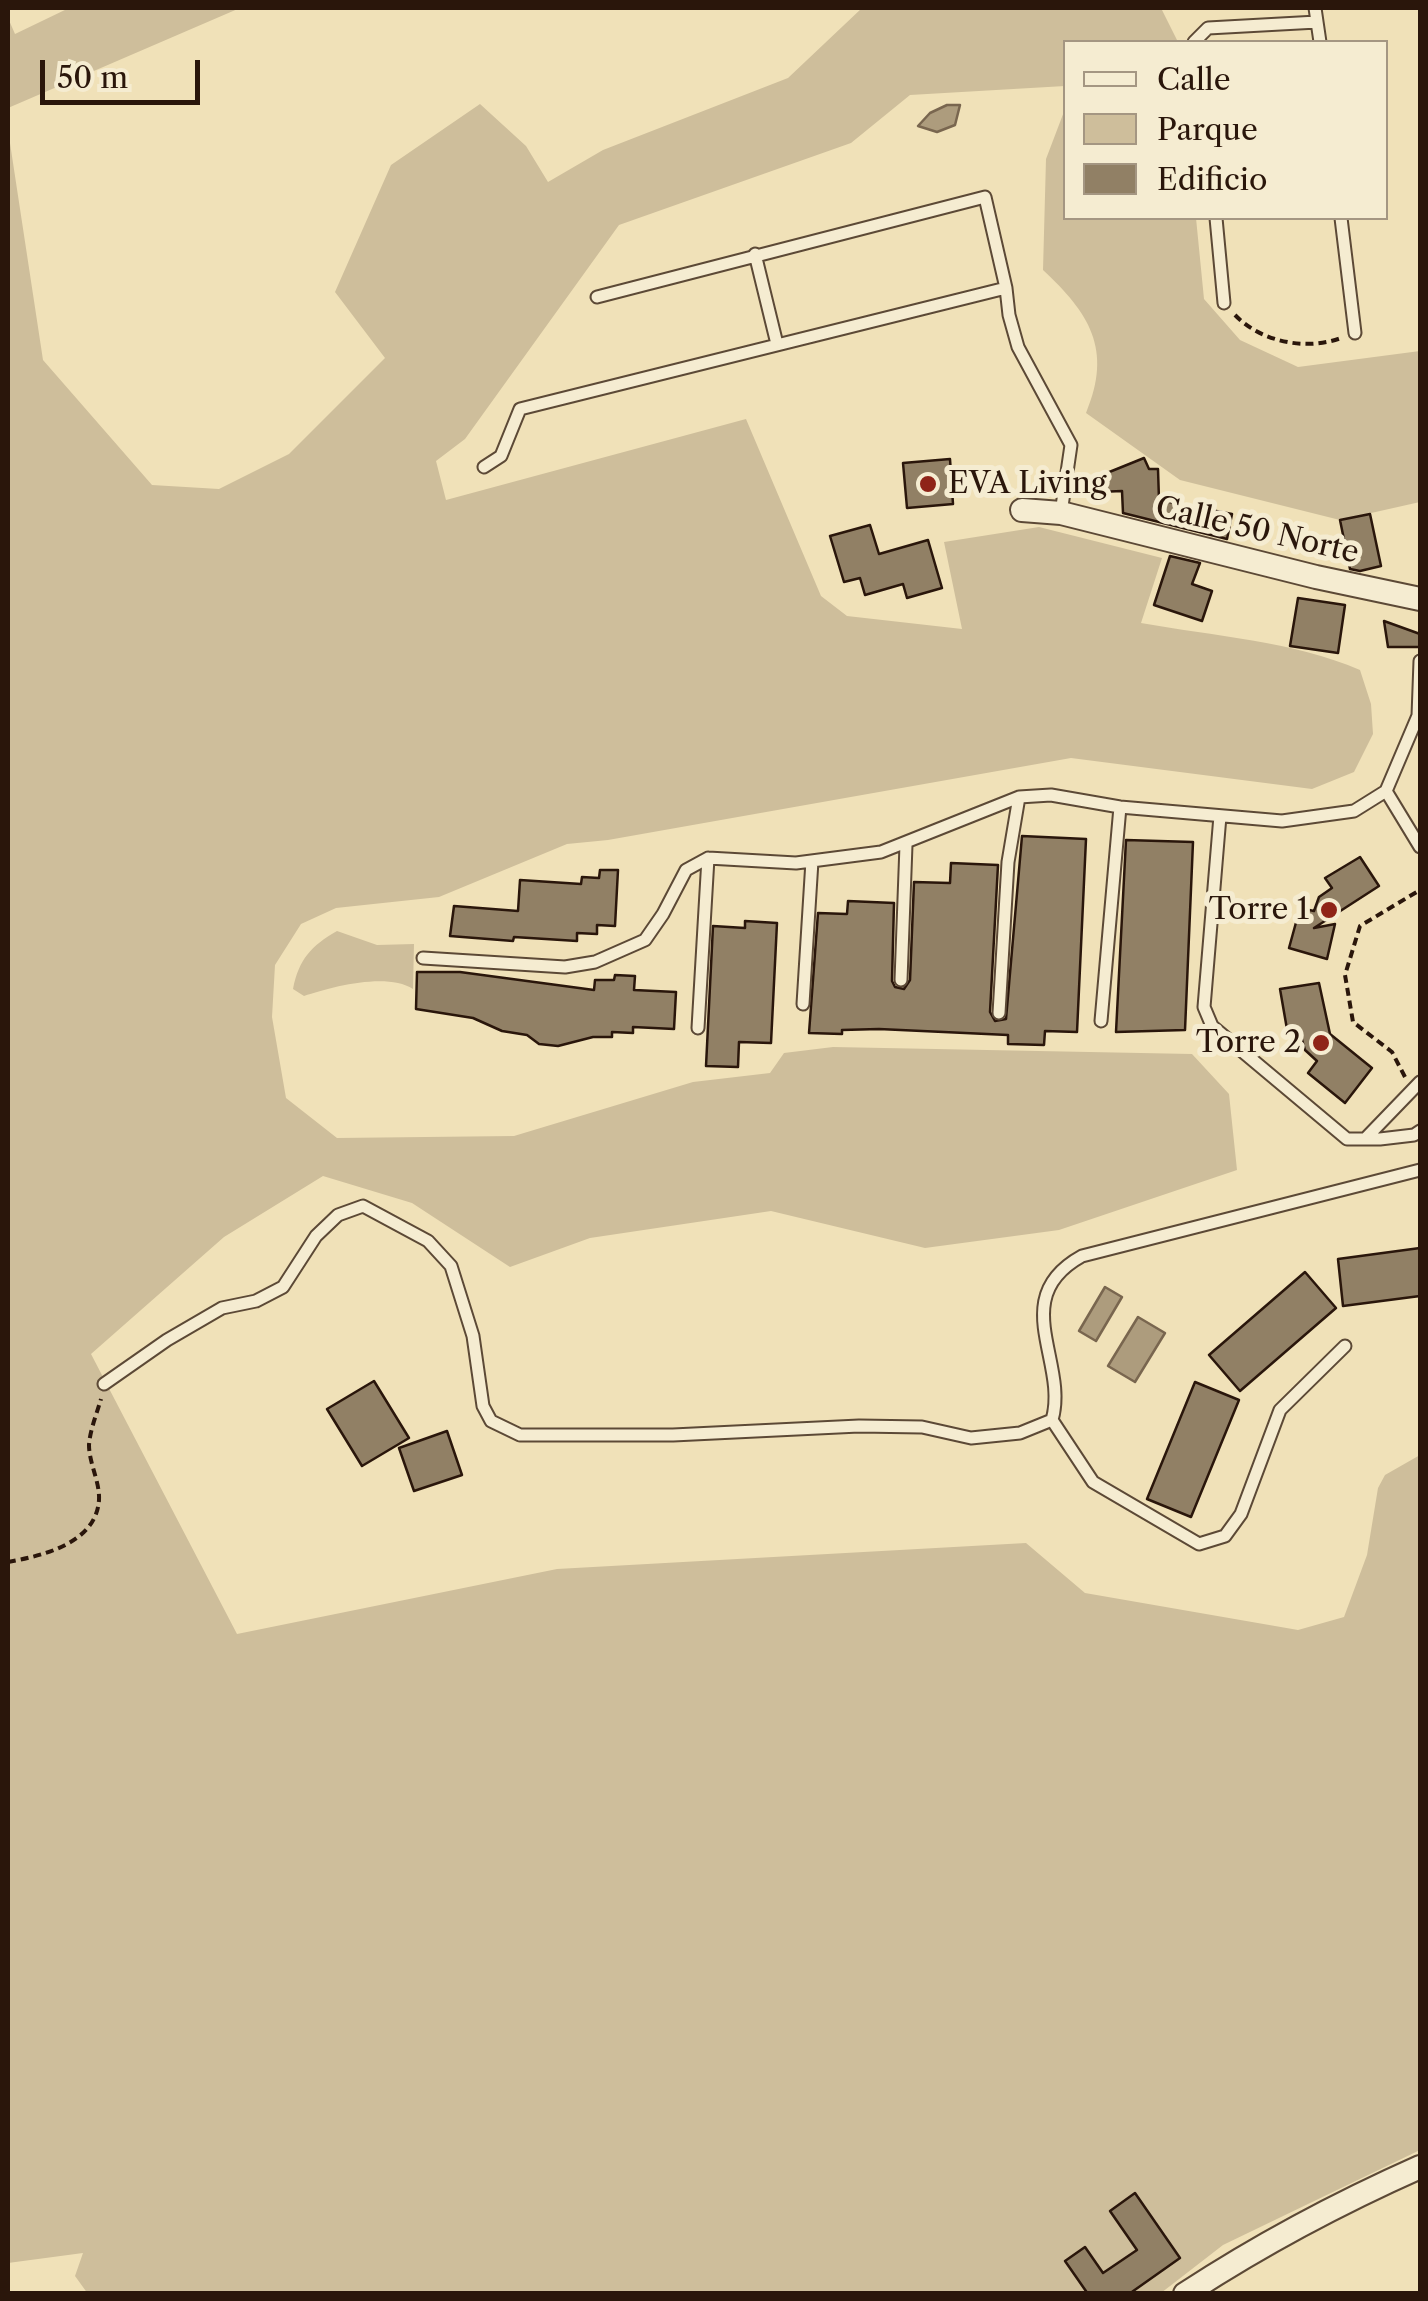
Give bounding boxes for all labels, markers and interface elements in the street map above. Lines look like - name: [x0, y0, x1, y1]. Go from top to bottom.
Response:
- scale bar: [45, 40, 205, 102]
- legend: [1063, 40, 1388, 220]
- text: 50 m: [57, 59, 128, 96]
- text: Calle: [1157, 61, 1231, 98]
- text: Parque: [1157, 111, 1258, 148]
- text: Edificio: [1157, 161, 1267, 198]
- place label: EVA Living: [948, 466, 1107, 502]
- marker: EVA Living: [917, 473, 939, 495]
- street label: Calle 50 Norte: [1152, 490, 1362, 572]
- place label: Torre 1: [1209, 892, 1309, 928]
- marker: Torre 1: [1318, 899, 1340, 921]
- place label: Torre 2: [1196, 1025, 1301, 1061]
- marker: Torre 2: [1310, 1032, 1332, 1054]

